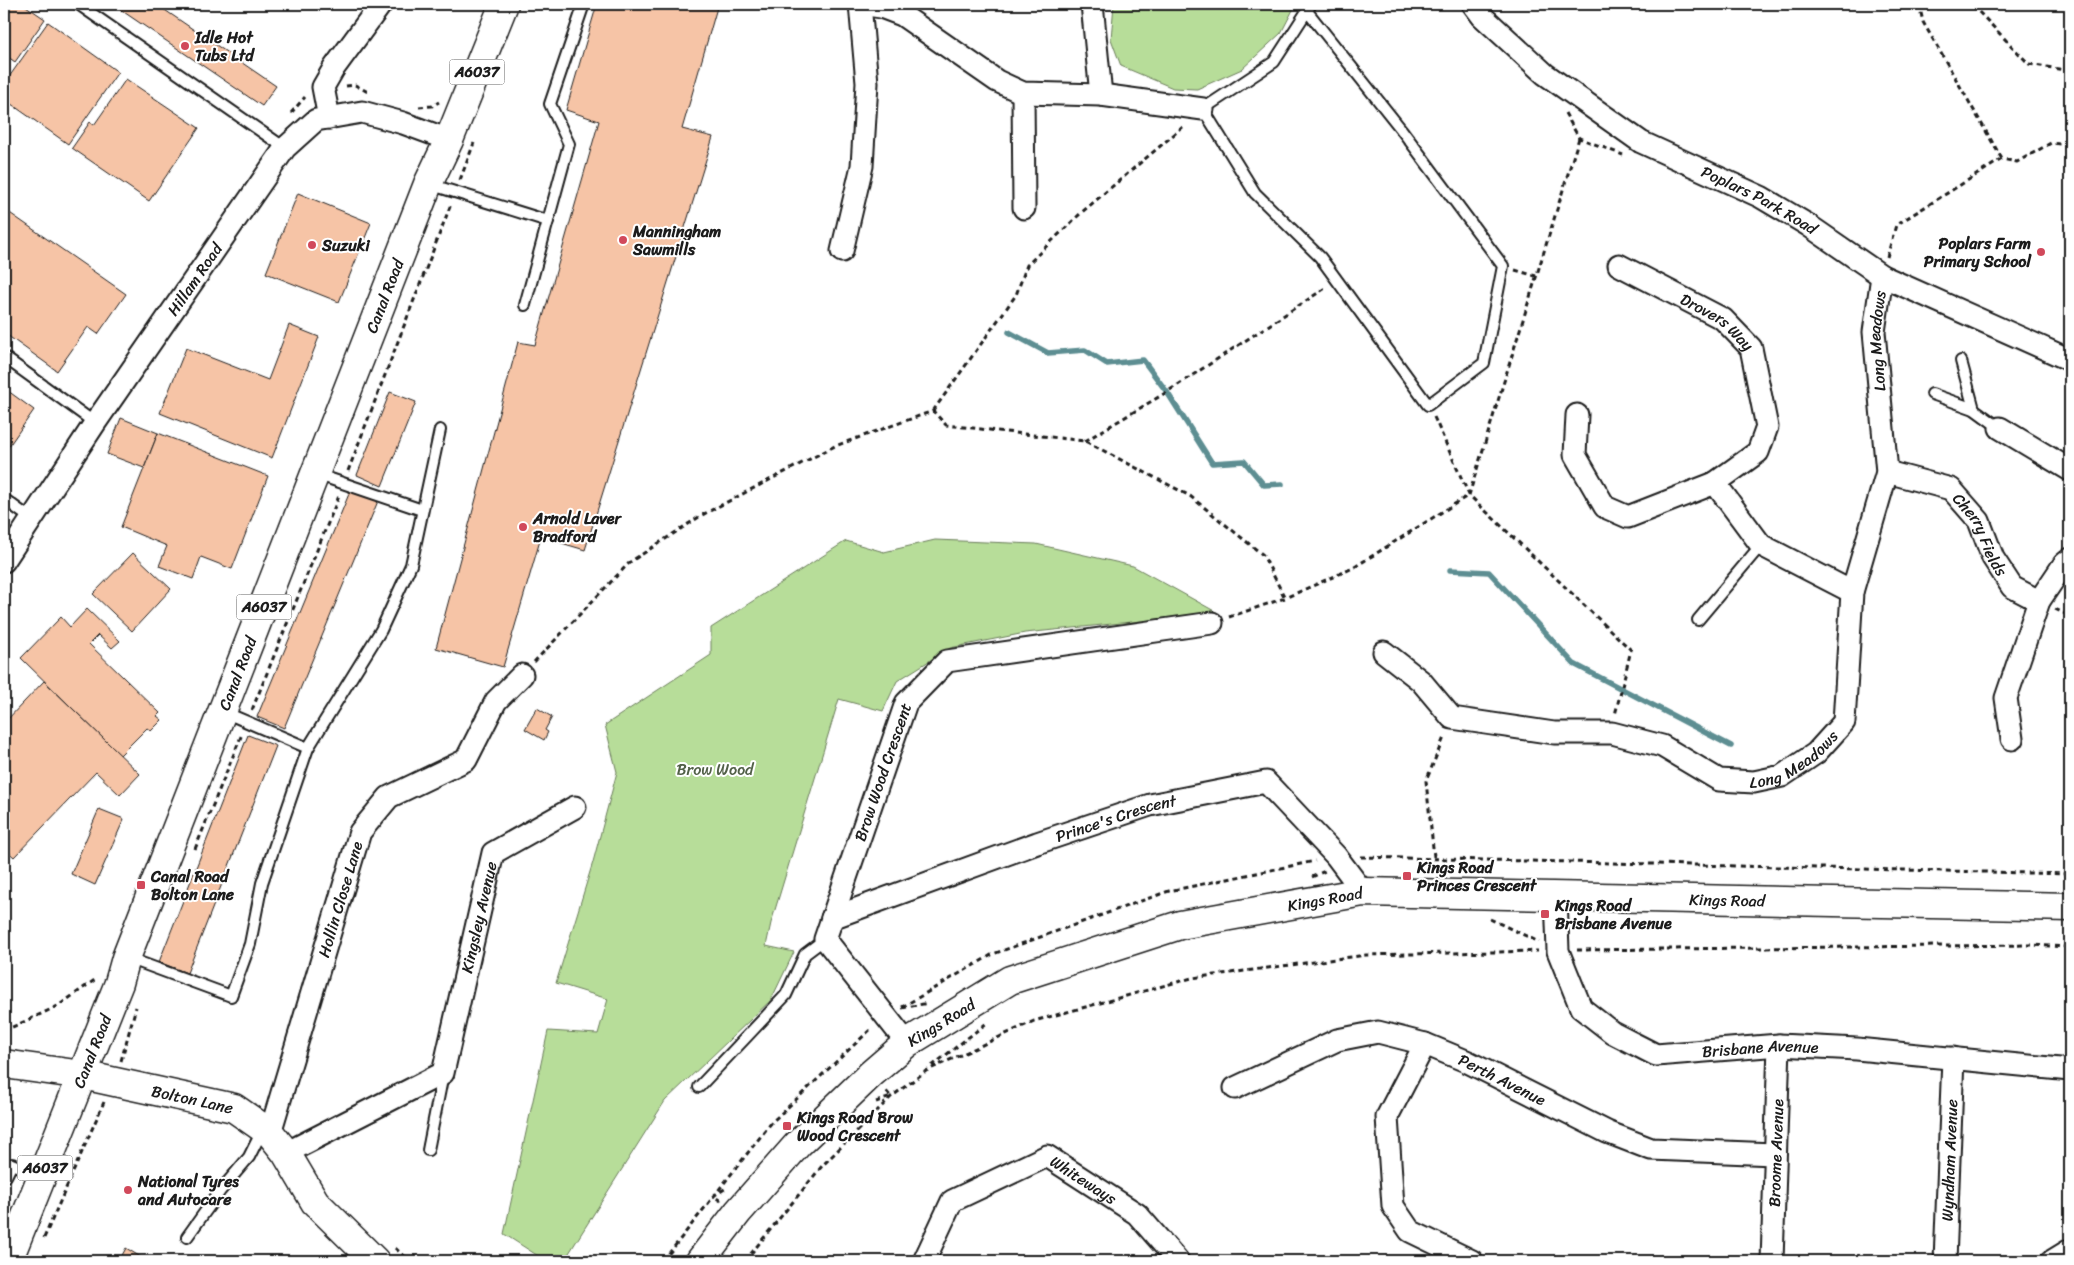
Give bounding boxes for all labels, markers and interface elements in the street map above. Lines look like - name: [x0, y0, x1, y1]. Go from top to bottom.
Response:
- place label: Idle Hot Tubs Ltd: [194, 23, 255, 70]
- marker: Idle Hot Tubs Ltd: [179, 40, 191, 52]
- road number: A6037: [450, 60, 504, 84]
- street label: Poplars Park Road: [1696, 157, 1825, 243]
- place label: Manningham Sawmills: [632, 217, 721, 264]
- place label: Poplars Farm Primary School: [1924, 229, 2032, 276]
- place label: Suzuki: [321, 231, 370, 260]
- marker: Manningham Sawmills: [617, 234, 629, 246]
- street label: Hillam Road: [159, 236, 231, 322]
- marker: Suzuki: [306, 239, 318, 251]
- marker: Poplars Farm Primary School: [2035, 246, 2047, 258]
- street label: Canal Road: [357, 253, 413, 337]
- street label: Drovers Way: [1675, 285, 1761, 359]
- street label: Long Meadows: [1860, 288, 1895, 393]
- street label: Cherry Fields: [1945, 486, 2016, 583]
- place label: Arnold Laver Bradford: [532, 504, 623, 551]
- marker: Arnold Laver Bradford: [517, 521, 529, 533]
- road number: A6037: [236, 594, 292, 620]
- street label: Canal Road: [210, 631, 266, 715]
- street label: Brow Wood Crescent: [846, 699, 920, 845]
- street label: Long Meadows: [1749, 723, 1846, 797]
- park label: Brow Wood: [676, 755, 755, 784]
- street label: Prince's Crescent: [1052, 786, 1179, 851]
- street label: Hollin Close Lane: [309, 837, 372, 961]
- place label: Kings Road Princes Crescent: [1416, 853, 1538, 900]
- street label: Kingsley Avenue: [452, 859, 506, 976]
- place label: Canal Road Bolton Lane: [150, 862, 235, 909]
- marker: Kings Road Princes Crescent: [1401, 870, 1413, 882]
- street label: Kings Road: [1285, 878, 1366, 920]
- marker: Canal Road Bolton Lane: [135, 879, 147, 891]
- street label: Kings Road: [1689, 885, 1767, 916]
- place label: Kings Road Brisbane Avenue: [1554, 891, 1672, 938]
- marker: Kings Road Brisbane Avenue: [1539, 908, 1551, 920]
- street label: Kings Road: [901, 990, 982, 1055]
- street label: Canal Road: [64, 1008, 121, 1093]
- street label: Brisbane Avenue: [1701, 1031, 1820, 1066]
- street label: Perth Avenue: [1454, 1045, 1551, 1114]
- street label: Bolton Lane: [149, 1076, 236, 1122]
- street label: Broome Avenue: [1760, 1098, 1792, 1208]
- street label: Wyndham Avenue: [1933, 1098, 1966, 1222]
- place label: Kings Road Brow Wood Crescent: [796, 1103, 914, 1150]
- marker: Kings Road Brow Wood Crescent: [781, 1120, 793, 1132]
- street label: Whiteways: [1044, 1148, 1123, 1213]
- road number: A6037: [18, 1156, 72, 1180]
- place label: National Tyres and Autocare: [137, 1167, 239, 1214]
- marker: National Tyres and Autocare: [122, 1184, 134, 1196]

